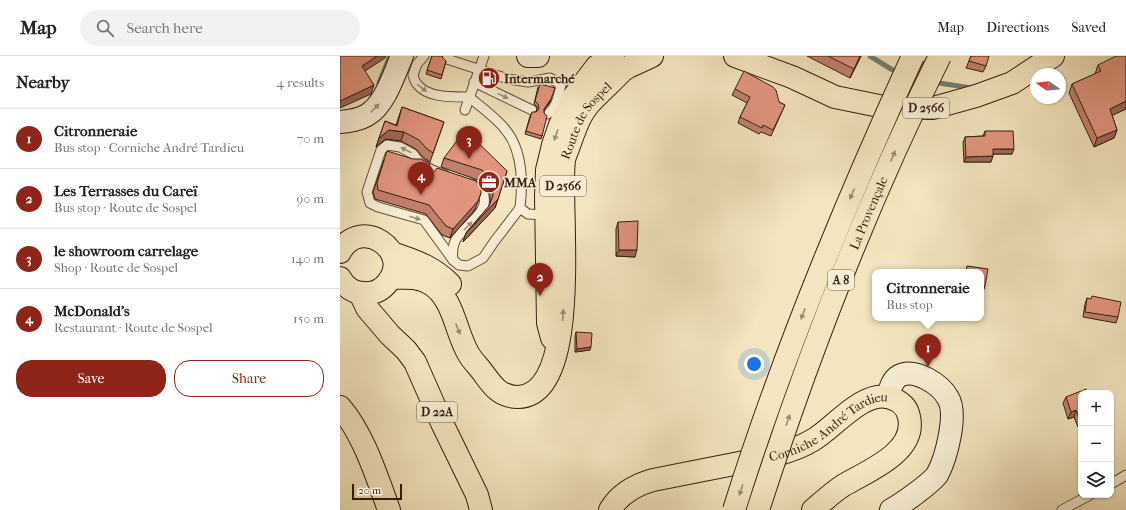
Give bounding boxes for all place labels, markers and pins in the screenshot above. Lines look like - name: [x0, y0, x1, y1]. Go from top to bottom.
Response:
- fuel station icon: Intermarché: [476, 65, 502, 91]
- place label: Intermarché: [504, 71, 575, 86]
- pin: 3: [456, 126, 482, 159]
- pin: 4: [408, 162, 434, 195]
- office icon: MMA: [476, 169, 502, 195]
- place label: MMA: [503, 175, 537, 190]
- pin: 2: [527, 263, 553, 296]
- pin: 1: [915, 334, 941, 367]

